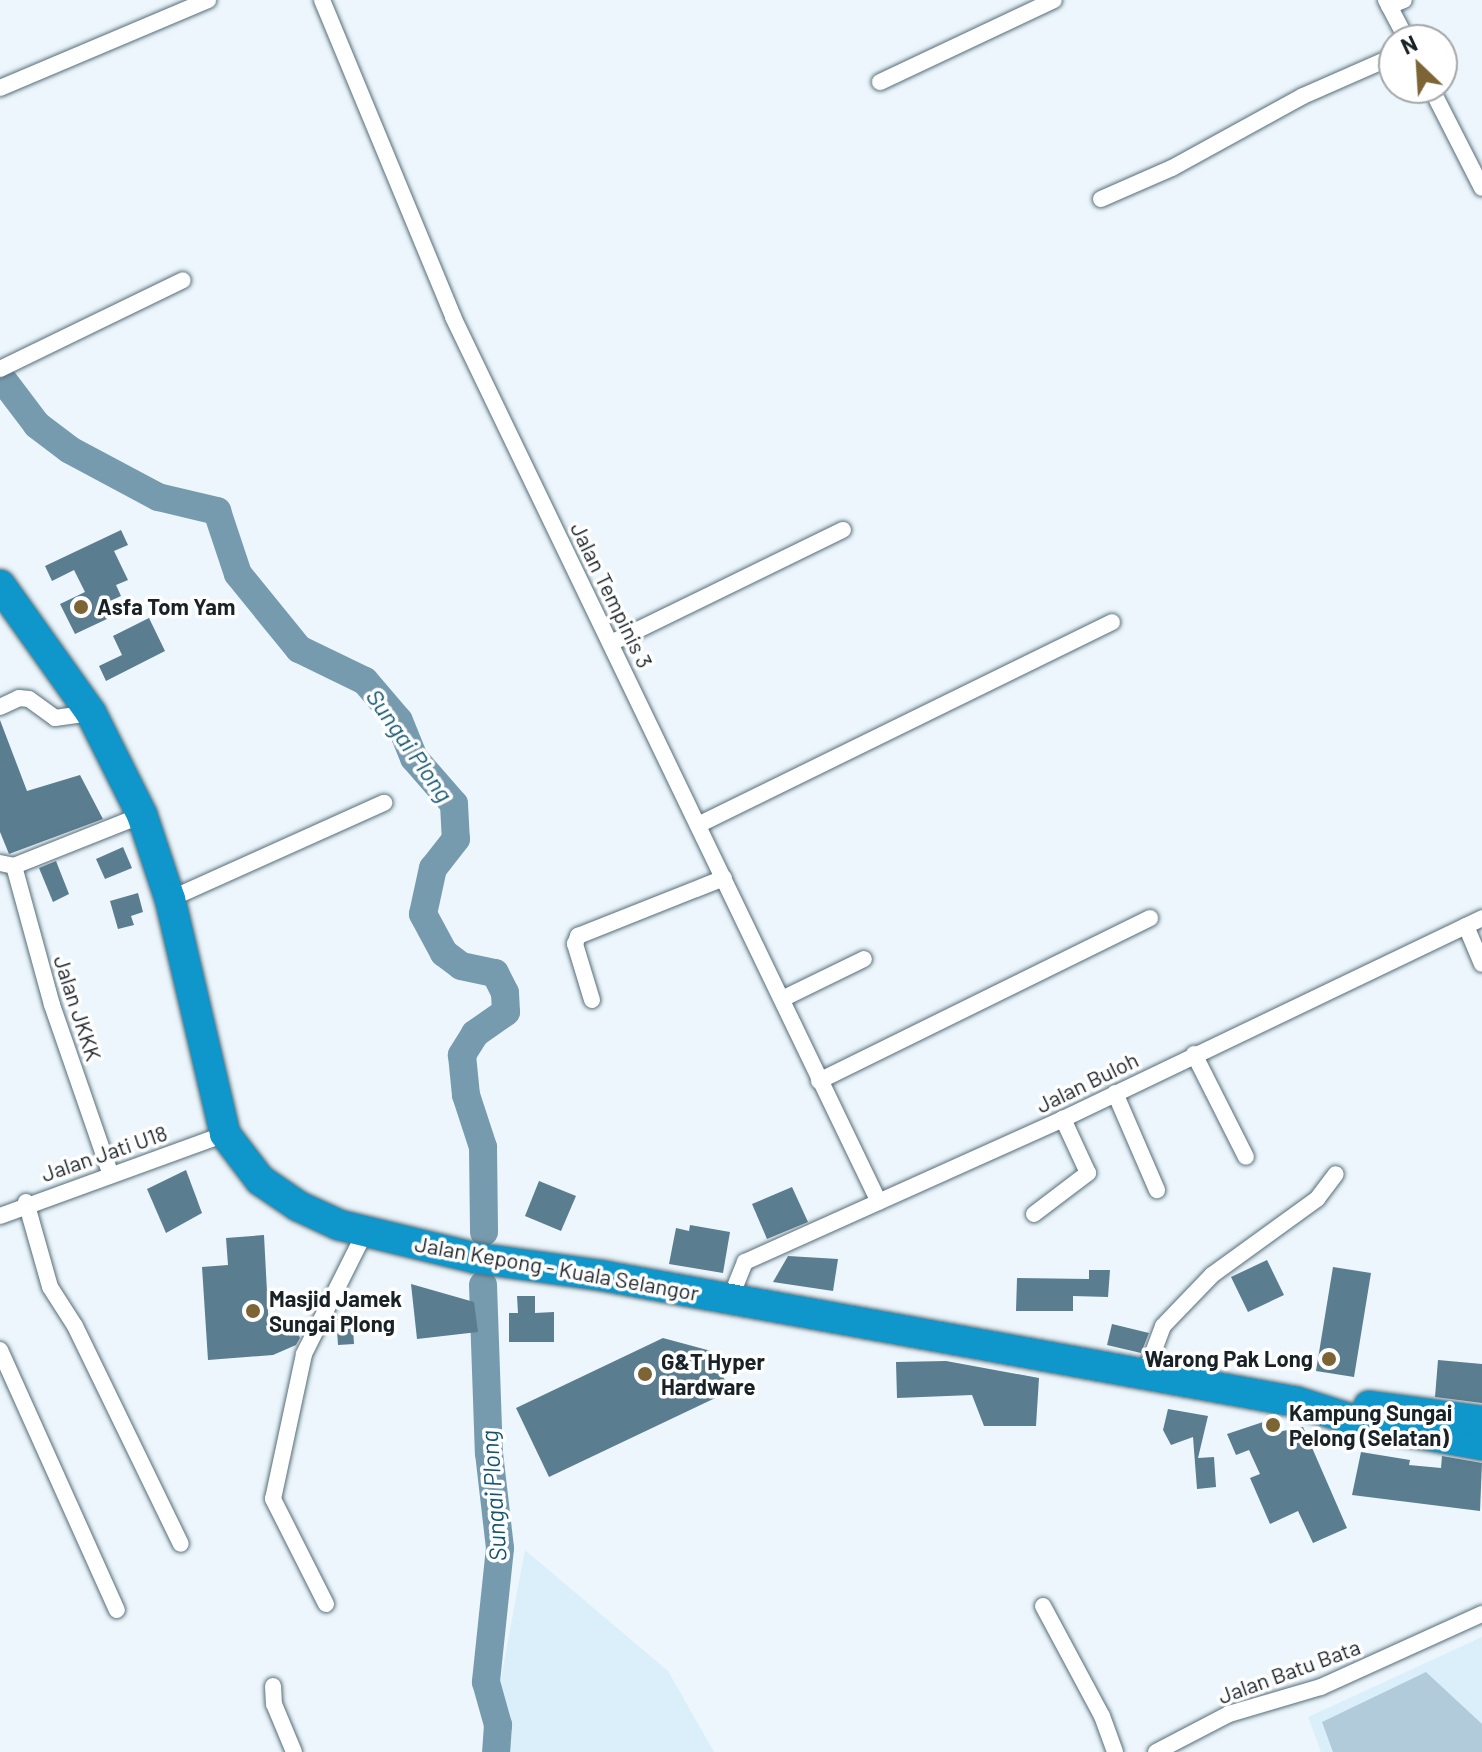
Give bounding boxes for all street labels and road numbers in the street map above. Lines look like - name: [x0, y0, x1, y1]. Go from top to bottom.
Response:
- street label: Jalan Tempinis 3: [565, 518, 659, 672]
- street label: Jalan JKKK: [49, 952, 107, 1064]
- street label: Jalan Buloh: [1031, 1046, 1143, 1118]
- street label: Jalan Jati U18: [37, 1119, 171, 1187]
- street label: Jalan Kepong - Kuala Selangor: [413, 1230, 701, 1306]
- street label: Jalan Batu Bata: [1214, 1633, 1364, 1709]

